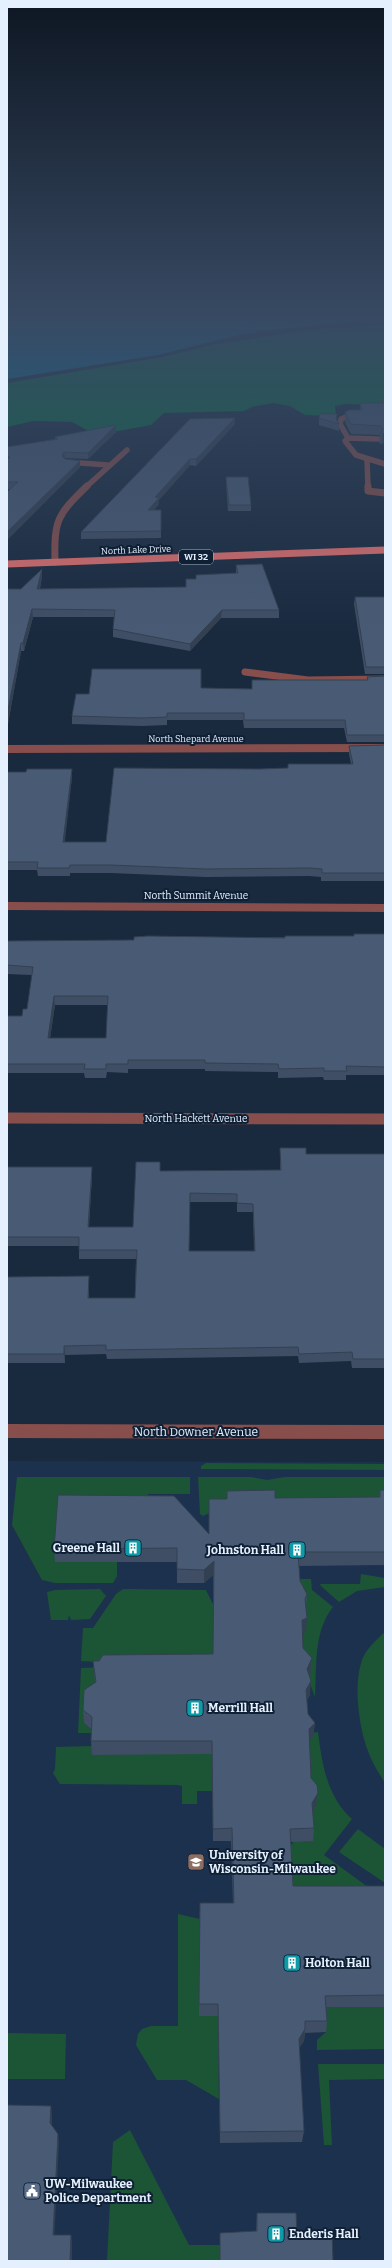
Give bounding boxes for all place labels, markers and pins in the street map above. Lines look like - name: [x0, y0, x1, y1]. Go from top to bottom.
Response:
- building icon: Greene Hall: [123, 1538, 143, 1558]
- building icon: Johnston Hall: [287, 1540, 307, 1560]
- place label: Greene Hall: [53, 1541, 120, 1555]
- place label: Johnston Hall: [206, 1543, 284, 1557]
- building icon: Merrill Hall: [185, 1698, 205, 1718]
- place label: Merrill Hall: [208, 1701, 273, 1715]
- place label: University of Wisconsin-Milwaukee: [209, 1848, 336, 1876]
- school or university icon: University of Wisconsin-Milwaukee: [186, 1852, 206, 1872]
- building icon: Holton Hall: [282, 1953, 302, 1973]
- place label: Holton Hall: [305, 1956, 370, 1970]
- place label: UW-Milwaukee Police Department: [45, 2177, 152, 2205]
- public building icon: UW-Milwaukee Police Department: [22, 2181, 42, 2201]
- building icon: Enderis Hall: [266, 2224, 286, 2244]
- place label: Enderis Hall: [289, 2227, 359, 2241]

